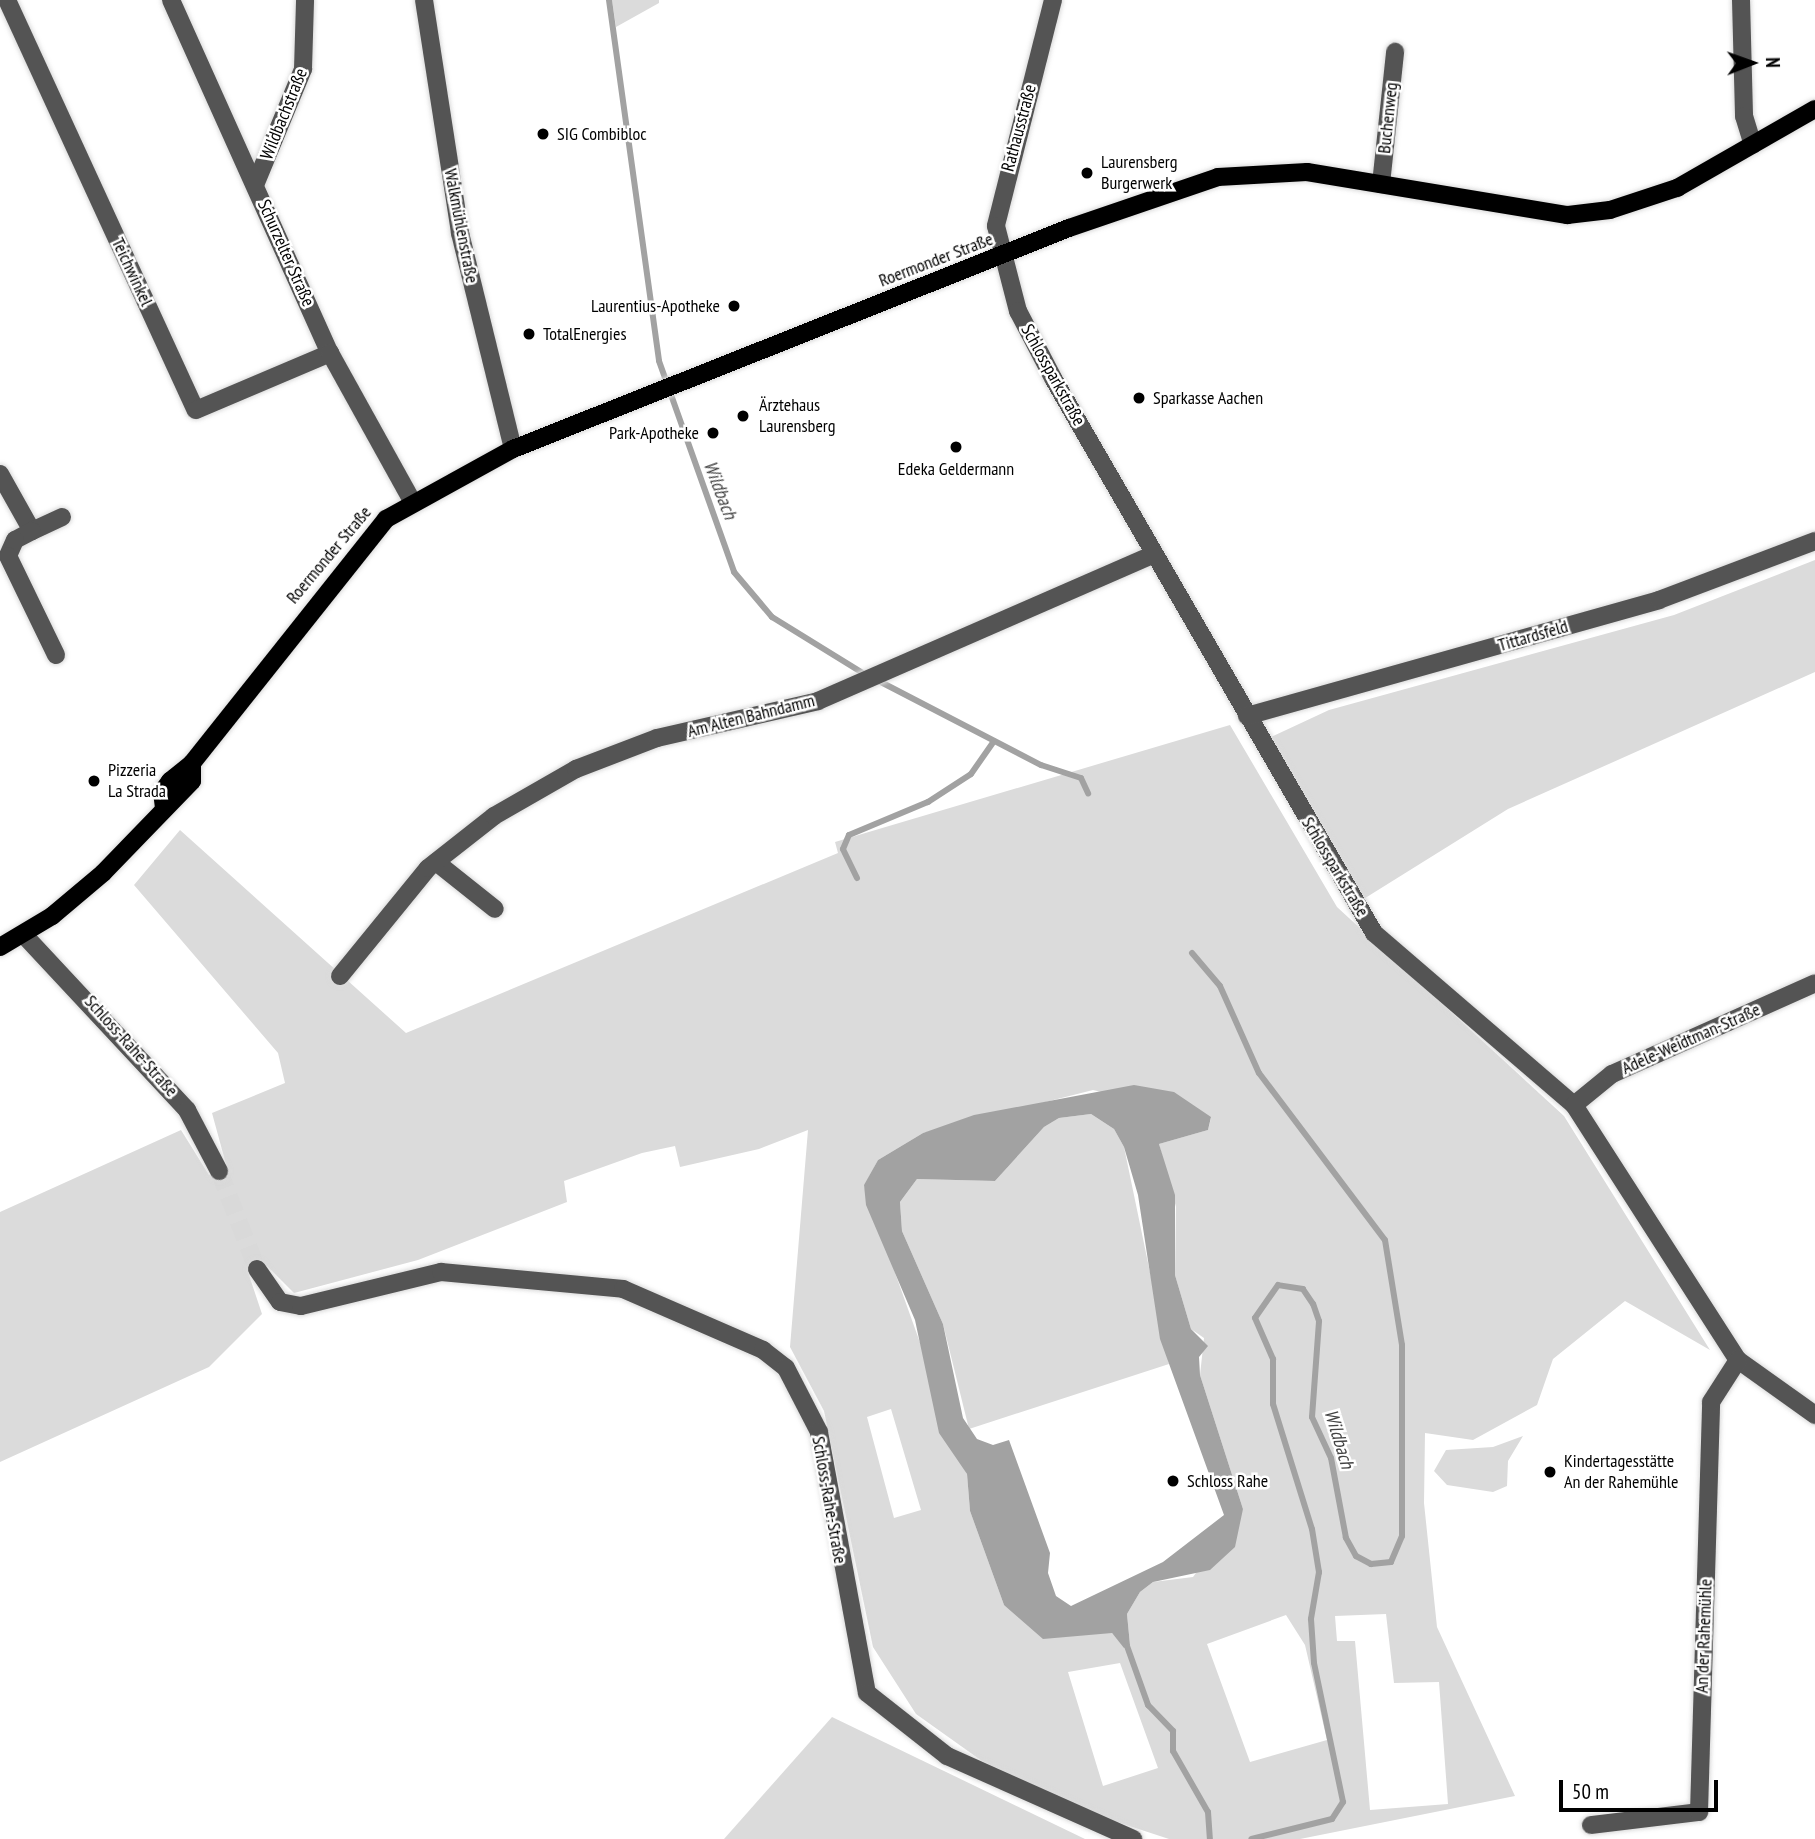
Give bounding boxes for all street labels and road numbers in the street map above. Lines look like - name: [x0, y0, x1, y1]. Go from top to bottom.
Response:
- street label: Wildbachstraße: [256, 65, 312, 163]
- street label: Buchenweg: [1374, 81, 1402, 155]
- street label: Rathausstraße: [997, 82, 1041, 174]
- street label: Walkmühlenstraße: [439, 167, 483, 285]
- street label: Schurzelter Straße: [253, 196, 319, 310]
- street label: Roermonder Straße: [876, 228, 996, 292]
- street label: Teichwinkel: [107, 234, 157, 310]
- street label: Schlossparkstraße: [1016, 321, 1090, 429]
- street label: Roermonder Straße: [282, 502, 376, 608]
- street label: Tittardsfeld: [1496, 616, 1570, 656]
- street label: Am Alten Bahndamm: [685, 690, 817, 742]
- street label: Schlossparkstraße: [1297, 813, 1373, 921]
- street label: Schloss-Rahe-Straße: [80, 991, 182, 1101]
- street label: Adele-Weidtman-Straße: [1618, 999, 1764, 1079]
- street label: Schloss-Rahe-Straße: [807, 1435, 851, 1565]
- street label: An der Rahemühle: [1691, 1578, 1717, 1694]

